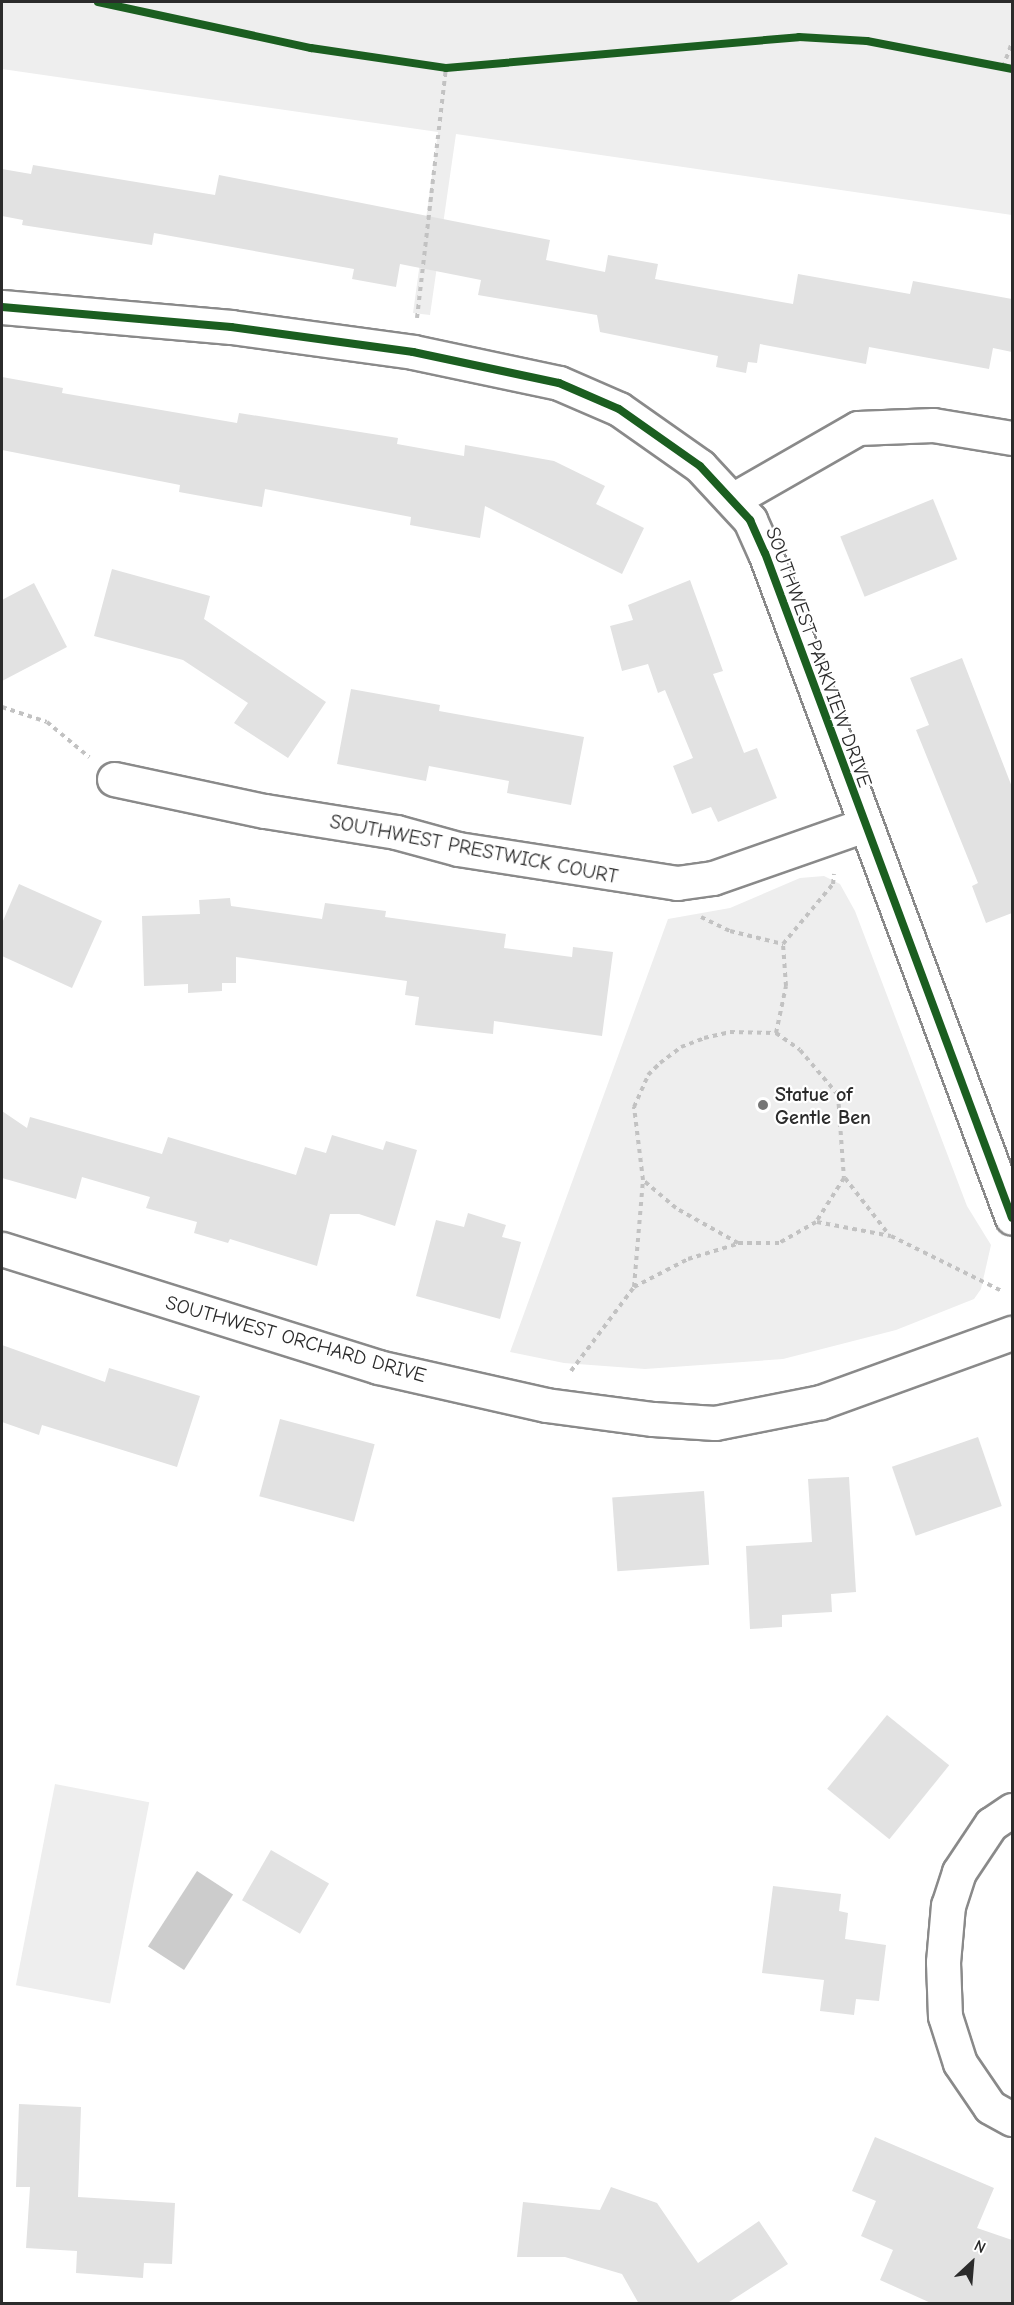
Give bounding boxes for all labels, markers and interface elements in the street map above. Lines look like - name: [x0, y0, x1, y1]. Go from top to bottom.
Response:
- street label: SOUTHWEST PARKVIEW DRIVE: [761, 524, 877, 790]
- street label: SOUTHWEST PRESTWICK COURT: [328, 809, 620, 889]
- place label: Statue of Gentle Ben: [775, 1082, 871, 1129]
- marker: Statue of Gentle Ben: [756, 1098, 770, 1112]
- street label: SOUTHWEST ORCHARD DRIVE: [163, 1290, 429, 1388]
- north arrow: [942, 2233, 1002, 2293]
- text: N: [971, 2236, 989, 2257]

